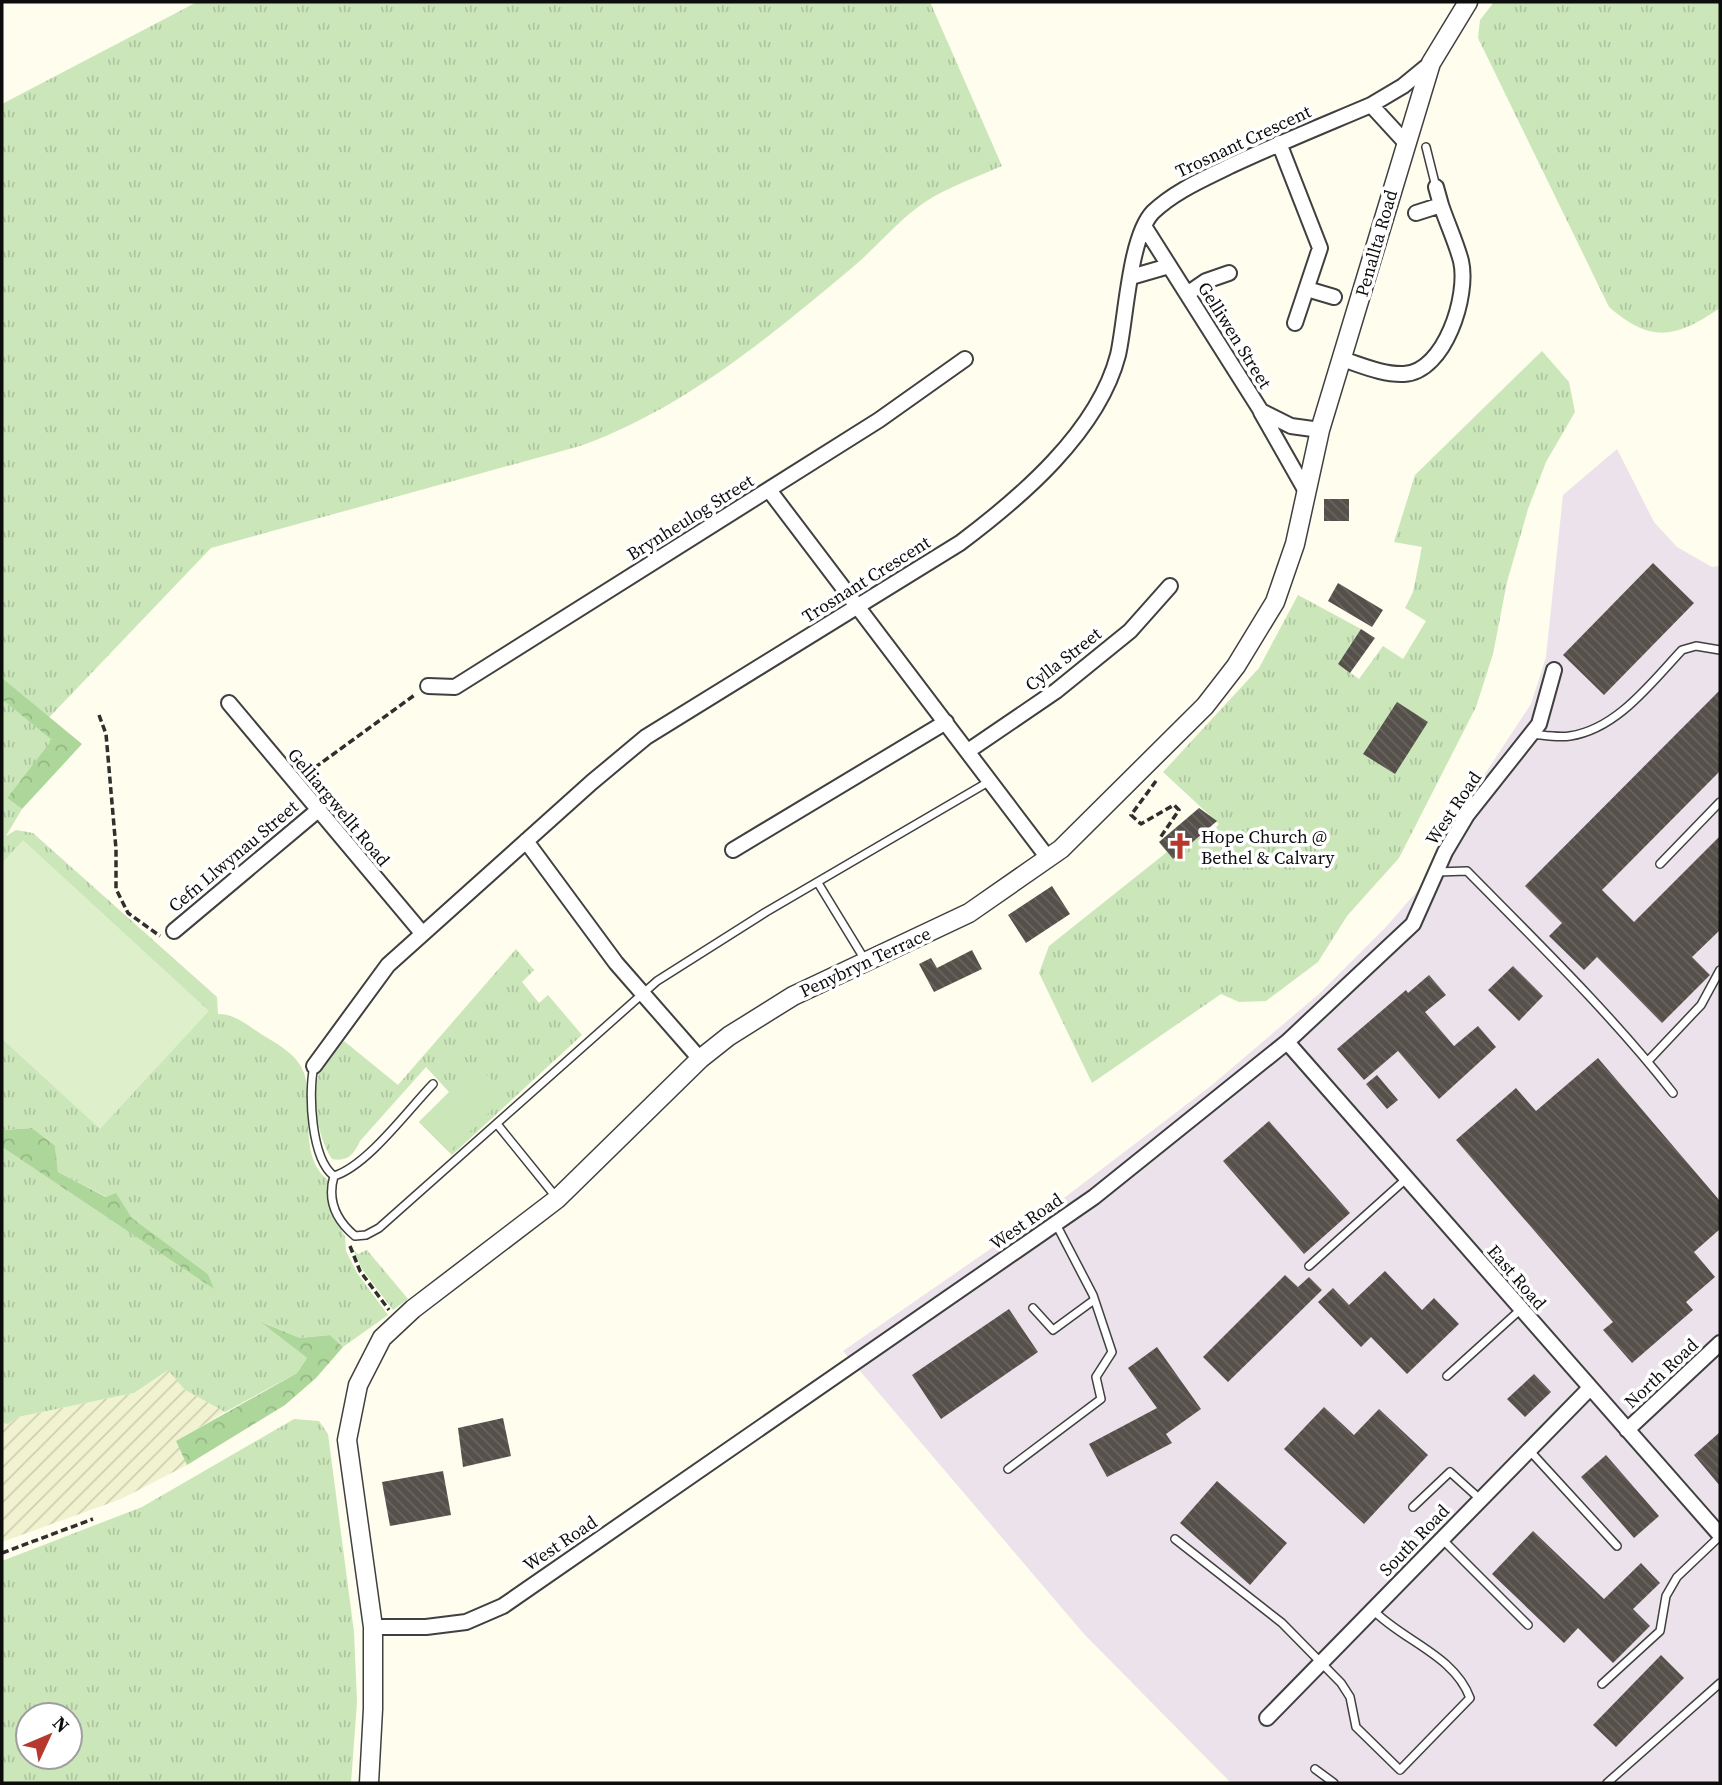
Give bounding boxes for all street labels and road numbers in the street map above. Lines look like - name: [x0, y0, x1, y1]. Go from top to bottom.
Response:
- street label: Trosnant Crescent: [1171, 99, 1315, 183]
- street label: Penallta Road: [1349, 187, 1403, 299]
- street label: Gelliwen Street: [1192, 277, 1278, 393]
- street label: Brynheulog Street: [622, 468, 758, 566]
- street label: Trosnant Crescent: [797, 529, 935, 628]
- street label: Cylla Street: [1020, 621, 1107, 697]
- street label: Gelliargwellt Road: [282, 743, 396, 871]
- street label: West Road: [1419, 766, 1487, 850]
- street label: Cefn Llwynau Street: [163, 794, 303, 918]
- street label: Penybryn Terrace: [795, 921, 935, 1003]
- street label: West Road: [984, 1187, 1068, 1255]
- street label: East Road: [1482, 1239, 1552, 1315]
- street label: North Road: [1619, 1332, 1703, 1414]
- street label: South Road: [1373, 1499, 1455, 1581]
- street label: West Road: [518, 1509, 602, 1577]

